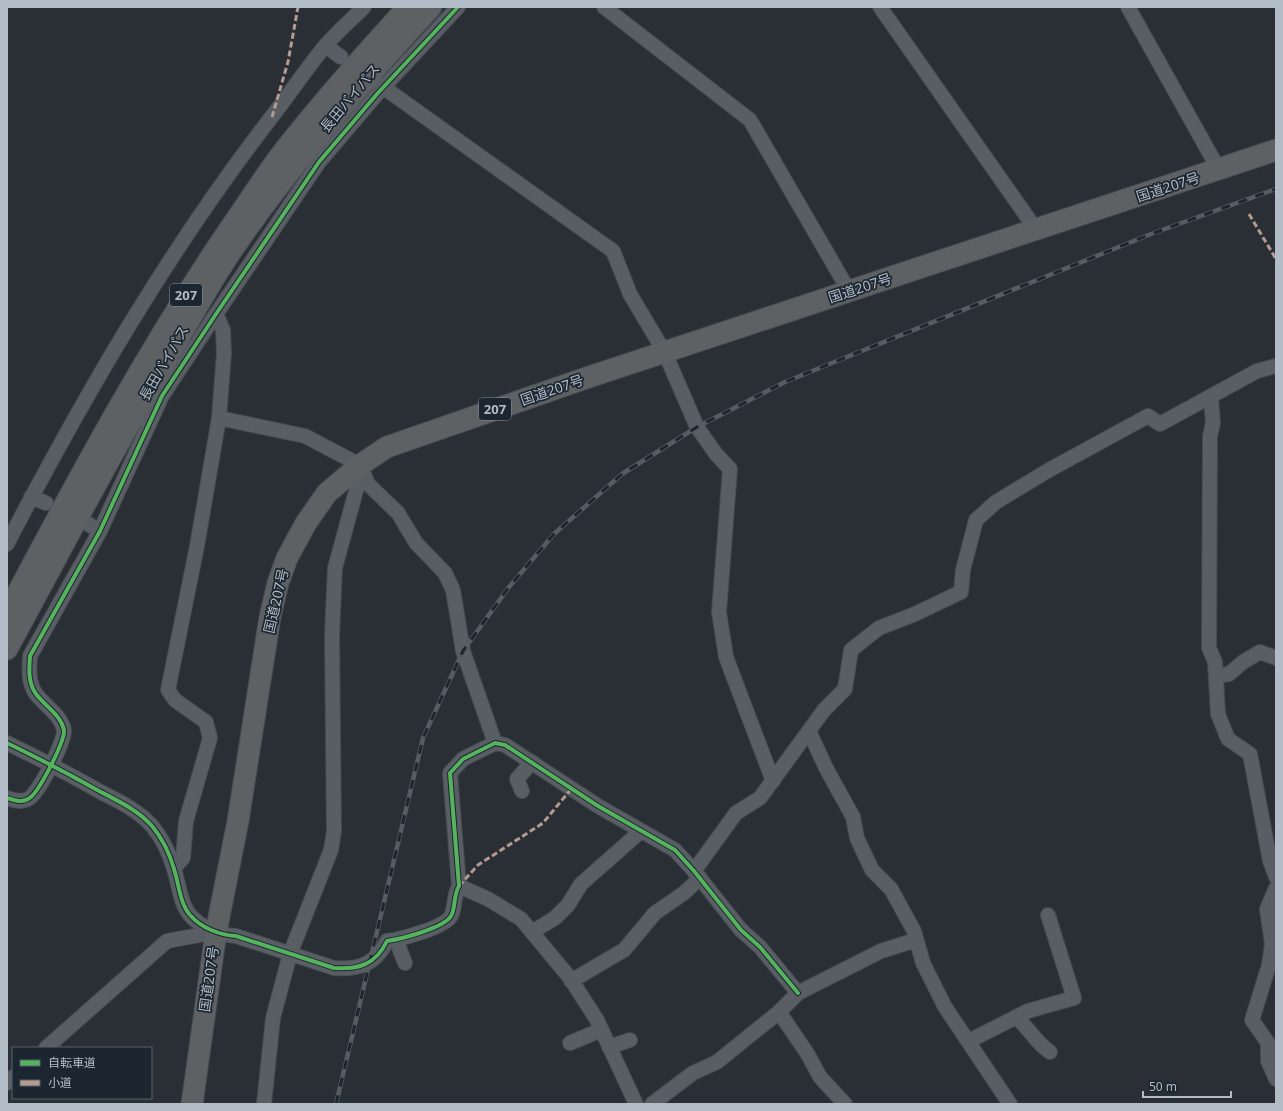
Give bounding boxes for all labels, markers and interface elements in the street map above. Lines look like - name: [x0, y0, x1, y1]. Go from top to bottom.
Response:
- street label: 長田バイパス: [315, 59, 384, 136]
- street label: 国道207号: [1134, 167, 1202, 206]
- street label: 国道207号: [826, 268, 894, 307]
- road number: 207: [170, 284, 202, 306]
- street label: 長田バイパス: [134, 322, 193, 404]
- street label: 国道207号: [518, 370, 586, 409]
- road number: 207: [479, 398, 511, 420]
- street label: 国道207号: [259, 567, 292, 635]
- street label: 国道207号: [195, 945, 223, 1013]
- legend: [12, 1047, 152, 1099]
- text: 自転車道: [48, 1054, 96, 1071]
- scale bar: [1143, 1073, 1231, 1099]
- text: 小道: [48, 1074, 72, 1091]
- text: 50 m: [1149, 1078, 1177, 1095]

